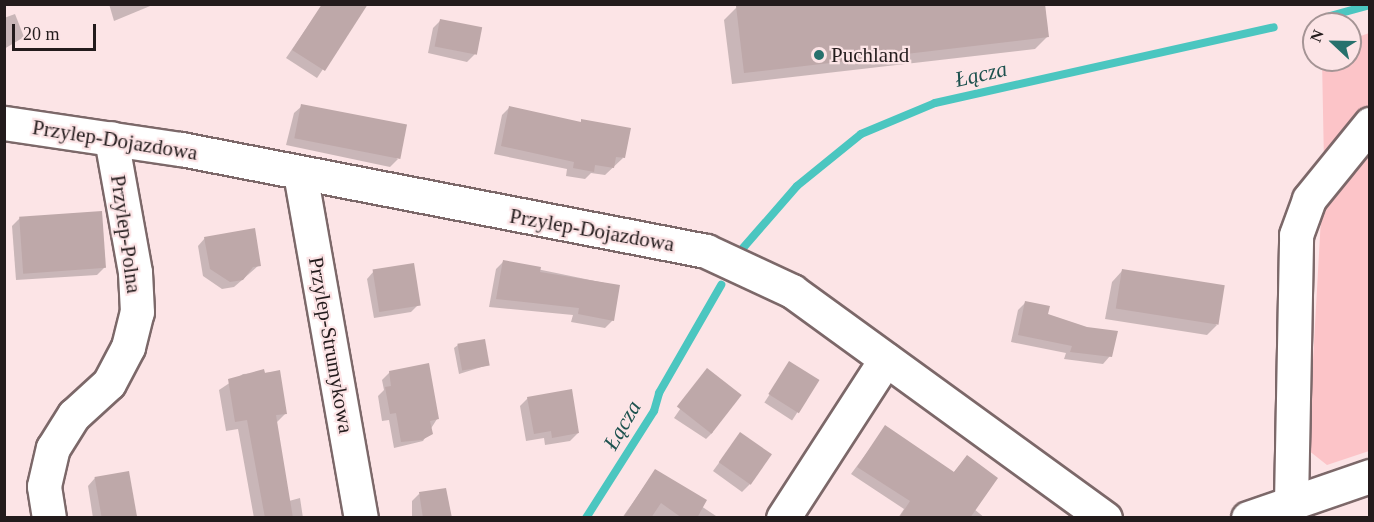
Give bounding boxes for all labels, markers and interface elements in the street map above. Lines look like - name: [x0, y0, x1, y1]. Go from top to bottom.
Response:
- scale bar: [15, 12, 99, 50]
- north arrow: [1302, 12, 1362, 72]
- text: 20 m: [23, 24, 60, 44]
- text: N: [1307, 27, 1327, 44]
- place label: Puchland: [831, 42, 909, 68]
- marker: Puchland: [812, 48, 826, 62]
- water label: Łącza: [952, 55, 1010, 93]
- street label: Przylep-Dojazdowa: [31, 115, 199, 165]
- street label: Przylep-Polna: [105, 173, 147, 295]
- street label: Przylep-Dojazdowa: [508, 203, 676, 257]
- street label: Przylep-Strumykowa: [303, 255, 359, 435]
- water label: Łącza: [597, 396, 647, 454]

